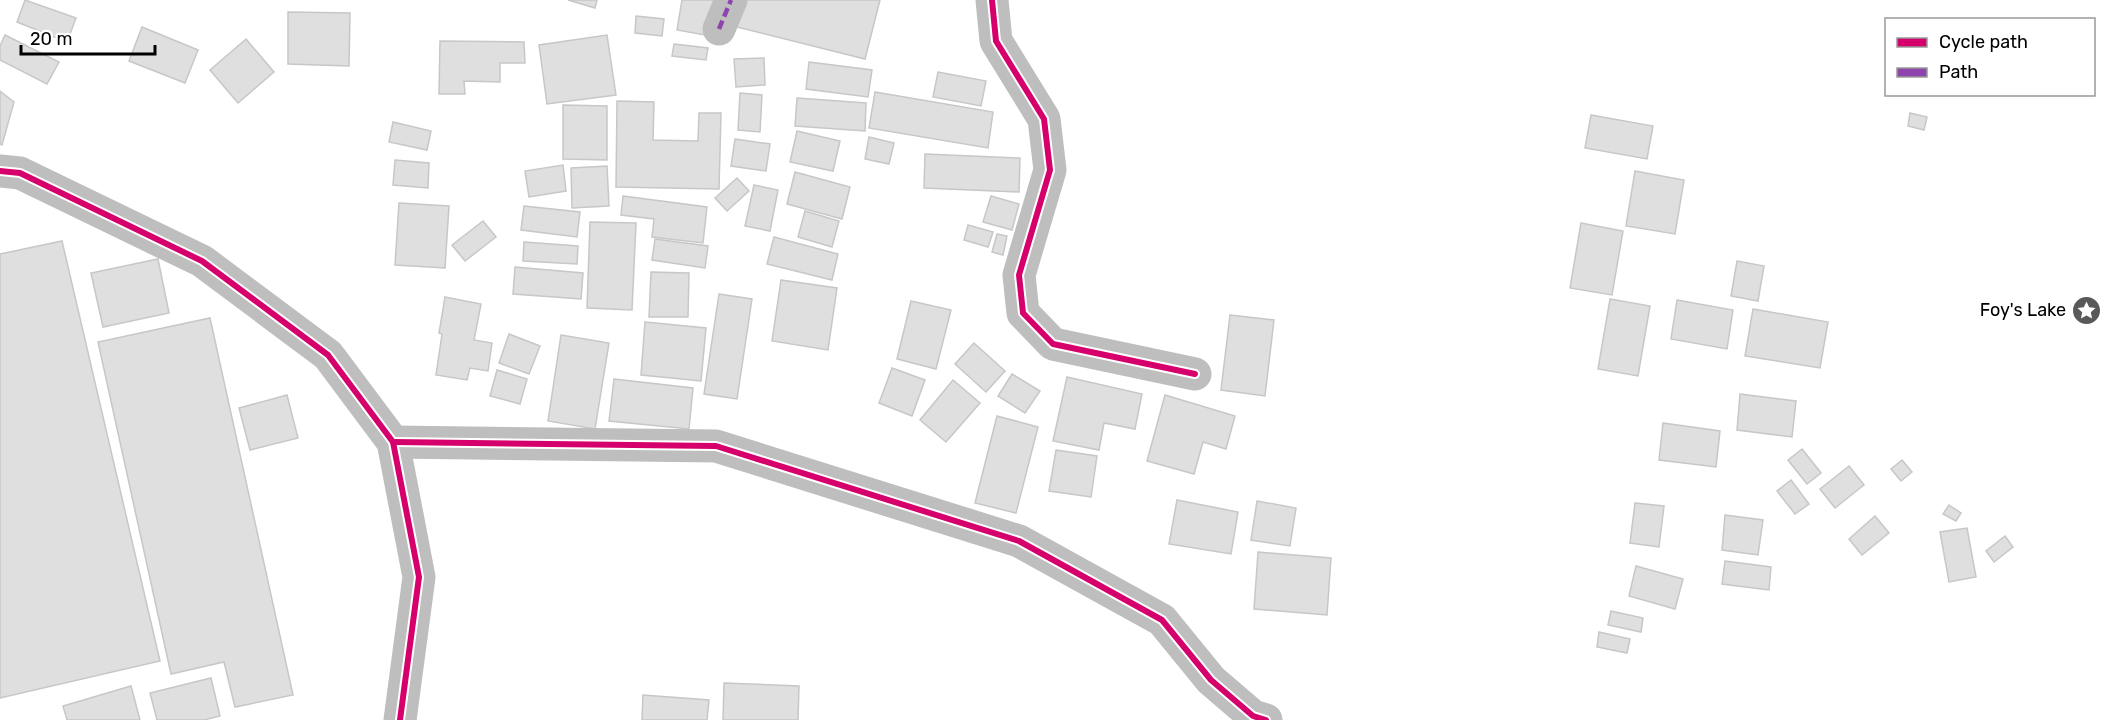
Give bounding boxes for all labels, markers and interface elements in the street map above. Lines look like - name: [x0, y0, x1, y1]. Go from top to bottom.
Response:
- scale bar: [21, 18, 154, 56]
- legend: [1885, 18, 2095, 96]
- text: 20 m: [30, 28, 72, 50]
- text: Cycle path: [1939, 31, 2028, 53]
- text: Path: [1939, 61, 1978, 83]
- place icon: Foy's Lake: [2071, 294, 2103, 326]
- place label: Foy's Lake: [1980, 299, 2066, 321]

